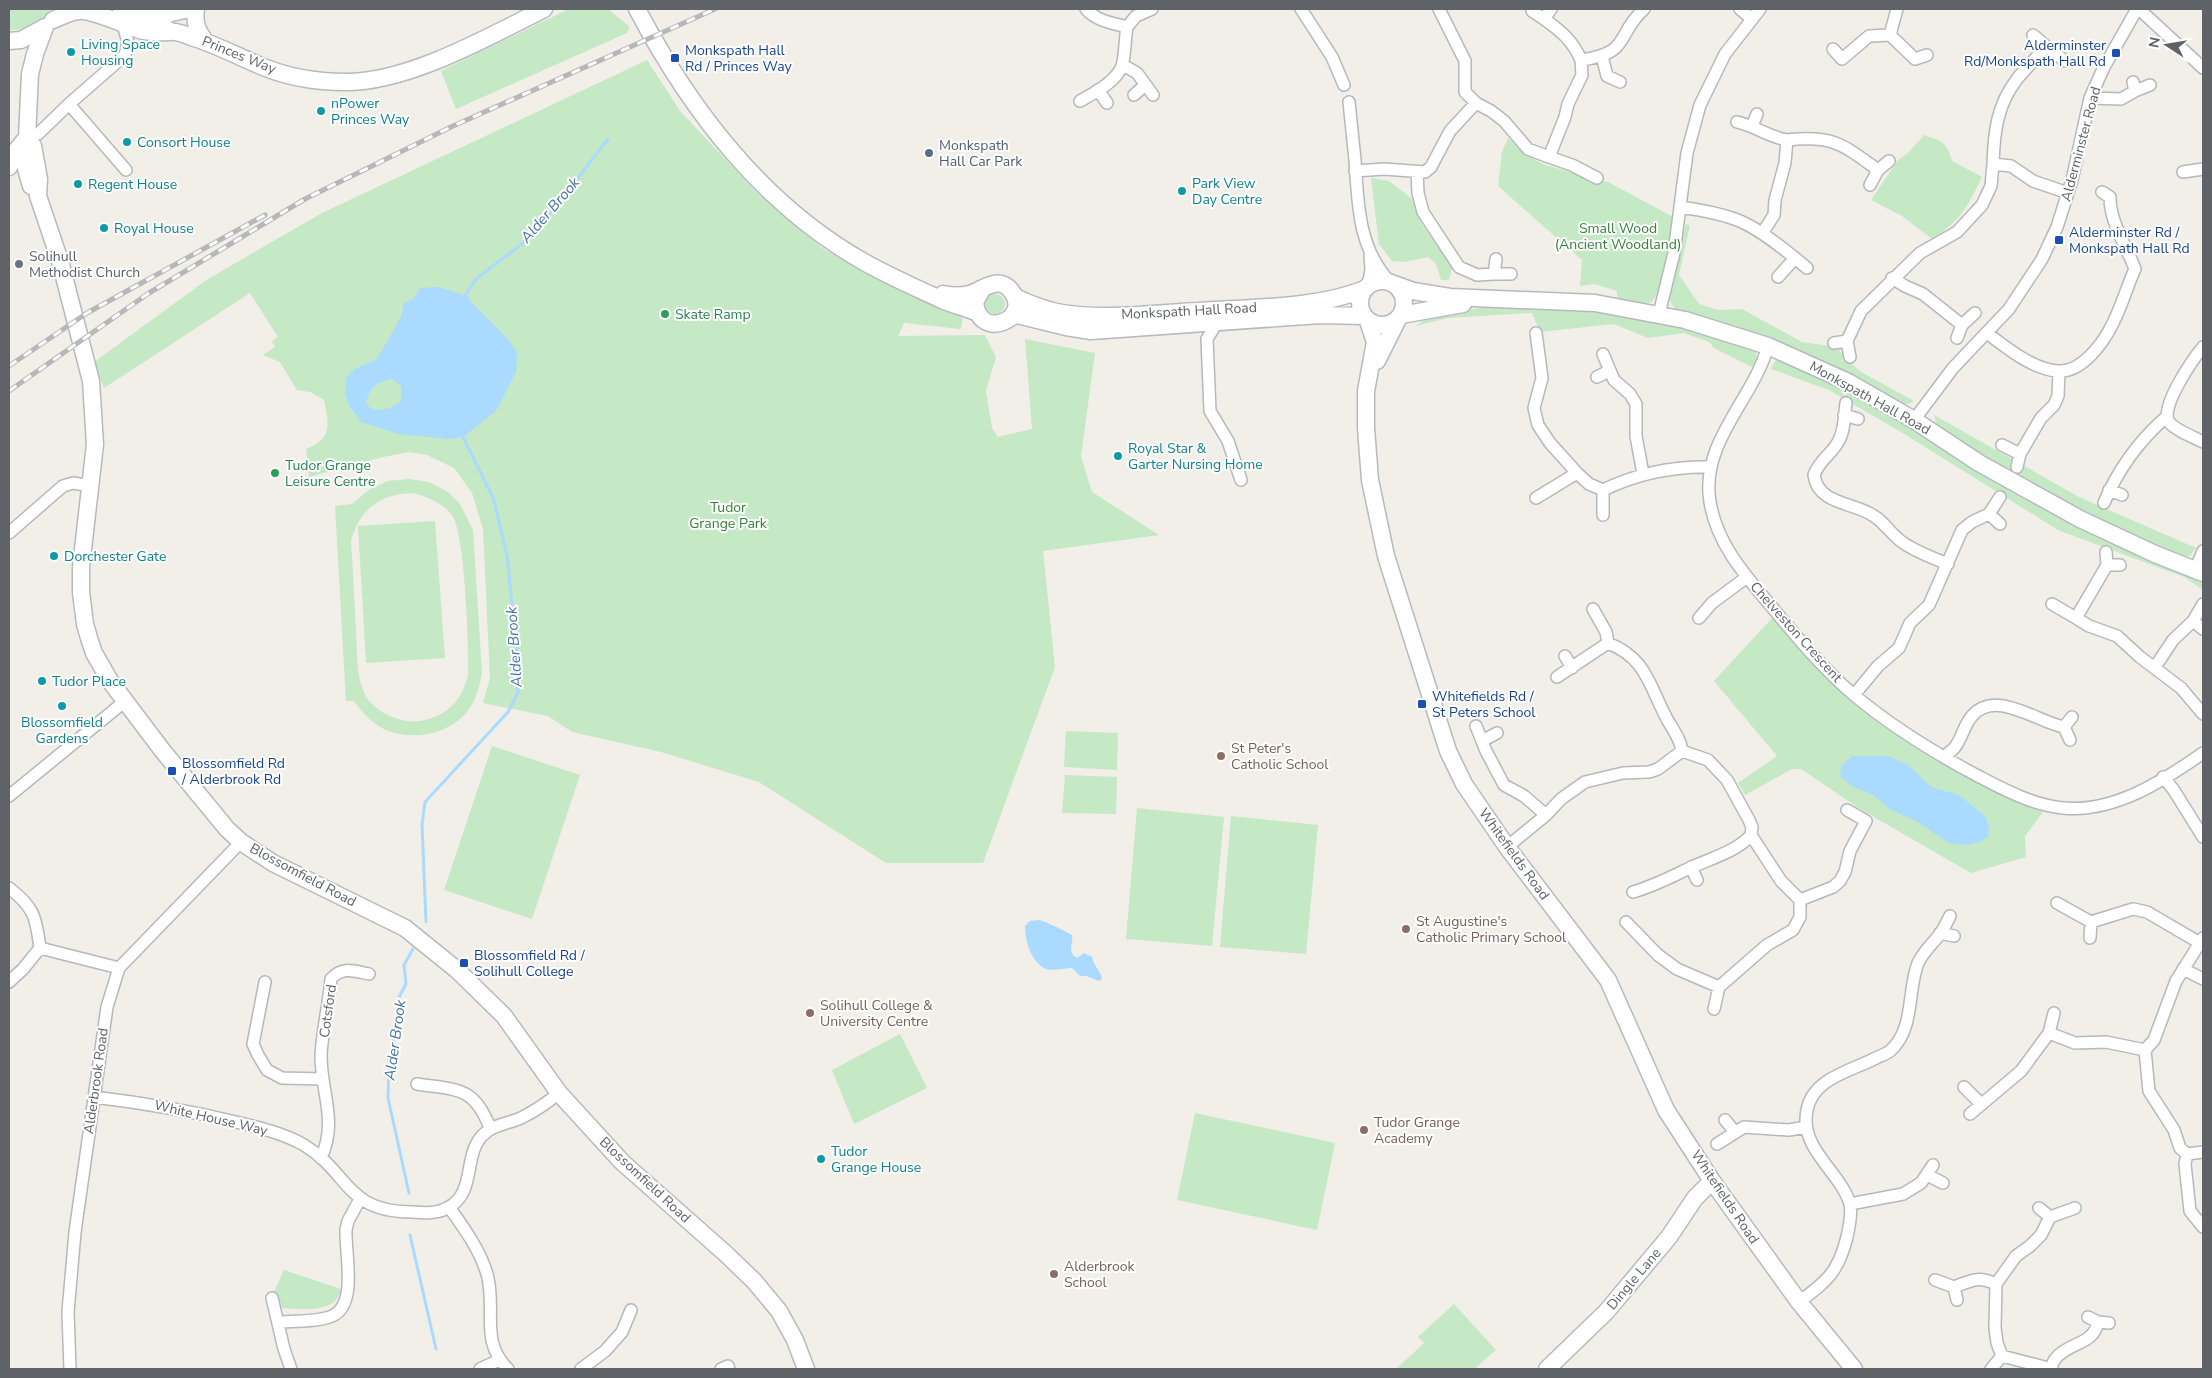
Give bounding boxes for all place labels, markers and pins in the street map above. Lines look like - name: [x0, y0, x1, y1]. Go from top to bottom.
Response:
- place label: Living Space Housing: [81, 35, 160, 70]
- place label: Alderminster Rd/Monkspath Hall Rd: [1964, 36, 2106, 71]
- place label: Monkspath Hall Rd / Princes Way: [685, 41, 793, 76]
- marker: Living Space Housing: [65, 46, 77, 58]
- marker: Alderminster Rd/Monkspath Hall Rd: [2110, 47, 2122, 59]
- marker: Monkspath Hall Rd / Princes Way: [669, 52, 681, 64]
- place label: nPower Princes Way: [331, 94, 410, 129]
- marker: nPower Princes Way: [315, 105, 327, 117]
- place label: Consort House: [137, 133, 231, 152]
- marker: Consort House: [121, 136, 133, 148]
- place label: Monkspath Hall Car Park: [939, 136, 1023, 171]
- marker: Monkspath Hall Car Park: [923, 147, 935, 159]
- place label: Park View Day Centre: [1192, 174, 1262, 209]
- place label: Regent House: [88, 175, 177, 194]
- marker: Regent House: [72, 178, 84, 190]
- marker: Park View Day Centre: [1176, 185, 1188, 197]
- place label: Royal House: [114, 219, 194, 238]
- marker: Royal House: [98, 222, 110, 234]
- place label: Alderminster Rd / Monkspath Hall Rd: [2069, 223, 2190, 258]
- marker: Alderminster Rd / Monkspath Hall Rd: [2053, 234, 2065, 246]
- place label: Solihull Methodist Church: [29, 247, 140, 282]
- marker: Solihull Methodist Church: [13, 258, 25, 270]
- place label: Skate Ramp: [675, 305, 751, 324]
- marker: Skate Ramp: [659, 308, 671, 320]
- place label: Royal Star & Garter Nursing Home: [1128, 439, 1263, 474]
- marker: Royal Star & Garter Nursing Home: [1112, 450, 1124, 462]
- place label: Tudor Grange Leisure Centre: [285, 456, 375, 491]
- marker: Tudor Grange Leisure Centre: [269, 467, 281, 479]
- place label: Dorchester Gate: [64, 547, 166, 566]
- marker: Dorchester Gate: [48, 550, 60, 562]
- place label: Tudor Place: [52, 672, 126, 691]
- marker: Tudor Place: [36, 675, 48, 687]
- place label: Whitefields Rd / St Peters School: [1432, 687, 1536, 722]
- marker: Whitefields Rd / St Peters School: [1416, 698, 1428, 710]
- marker: Blossomfield Gardens: [56, 700, 68, 712]
- place label: Blossomfield Gardens: [21, 713, 103, 748]
- place label: St Peter's Catholic School: [1231, 739, 1329, 774]
- marker: St Peter's Catholic School: [1215, 750, 1227, 762]
- place label: Blossomfield Rd / Alderbrook Rd: [181, 754, 285, 789]
- marker: Blossomfield Rd / Alderbrook Rd: [166, 765, 178, 777]
- place label: St Augustine's Catholic Primary School: [1416, 912, 1567, 947]
- marker: St Augustine's Catholic Primary School: [1400, 923, 1412, 935]
- place label: Blossomfield Rd / Solihull College: [474, 946, 586, 981]
- marker: Blossomfield Rd / Solihull College: [458, 957, 470, 969]
- place label: Solihull College & University Centre: [820, 996, 933, 1031]
- marker: Solihull College & University Centre: [804, 1007, 816, 1019]
- place label: Tudor Grange Academy: [1374, 1113, 1460, 1148]
- marker: Tudor Grange Academy: [1358, 1124, 1370, 1136]
- place label: Tudor Grange House: [831, 1142, 921, 1177]
- marker: Tudor Grange House: [815, 1153, 827, 1165]
- place label: Alderbrook School: [1064, 1257, 1136, 1292]
- marker: Alderbrook School: [1048, 1268, 1060, 1280]

